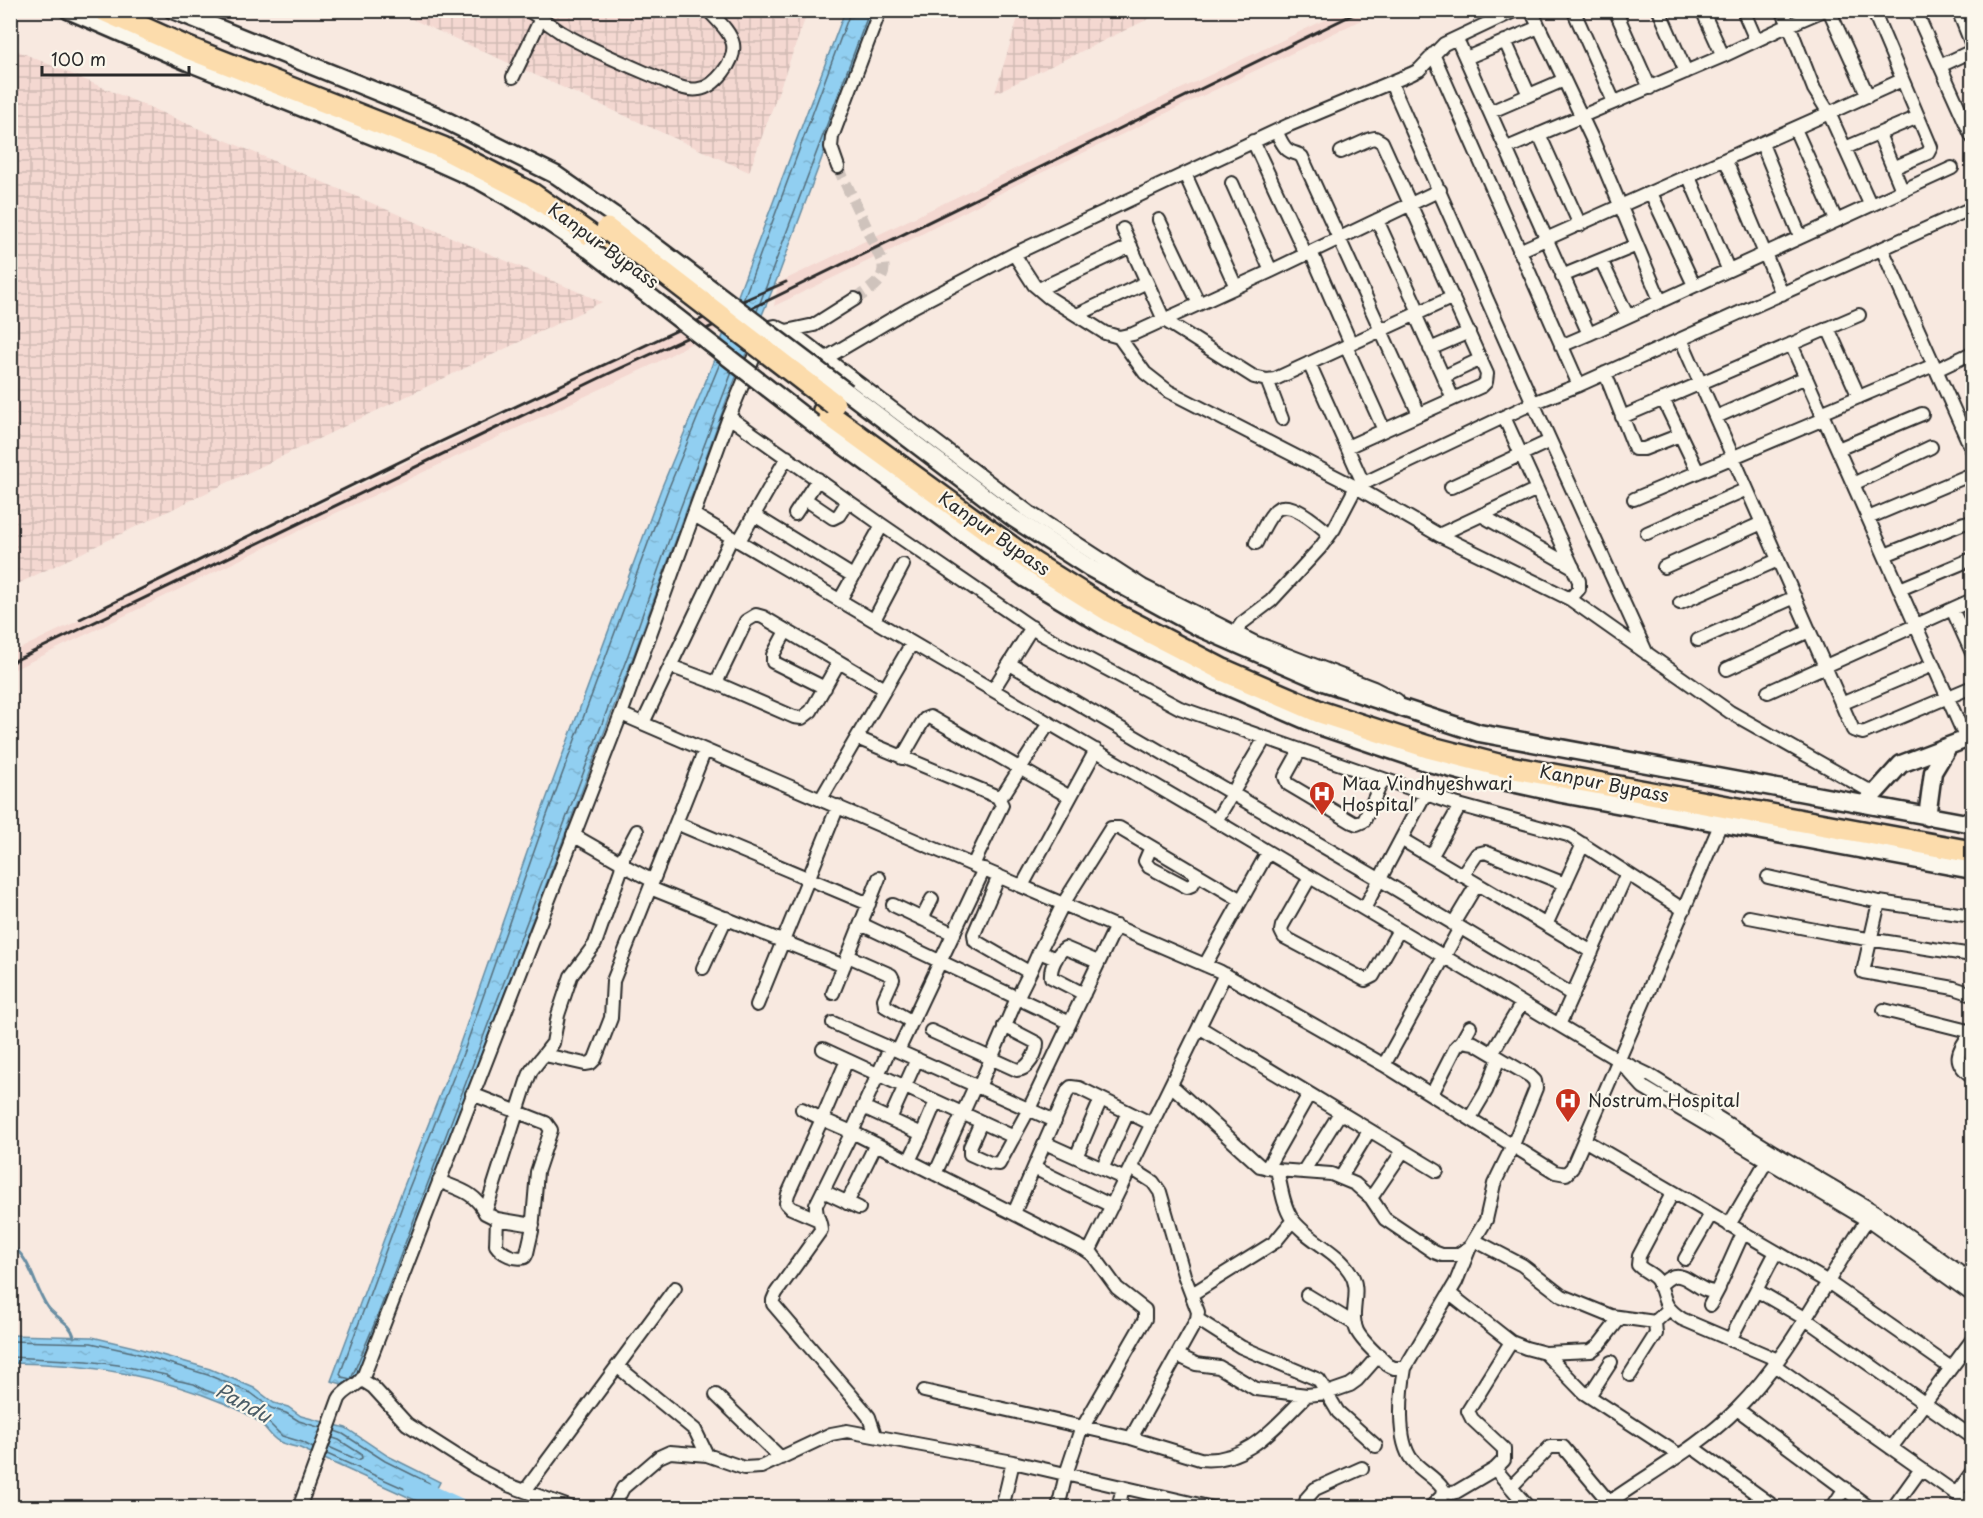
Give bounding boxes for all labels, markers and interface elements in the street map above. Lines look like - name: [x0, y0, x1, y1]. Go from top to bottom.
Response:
- scale bar: [42, 39, 189, 77]
- text: 100 m: [51, 45, 106, 72]
- street label: Kanpur Bypass: [543, 195, 665, 294]
- street label: Kanpur Bypass: [933, 484, 1056, 581]
- street label: Kanpur Bypass: [1537, 757, 1671, 808]
- place label: Maa Vindhyeshwari Hospital: [1342, 769, 1513, 817]
- hospital icon: Maa Vindhyeshwari Hospital: [1307, 779, 1337, 817]
- hospital icon: Nostrum Hospital: [1553, 1086, 1583, 1124]
- place label: Nostrum Hospital: [1588, 1086, 1740, 1113]
- water label: Pandu: [210, 1375, 279, 1431]

